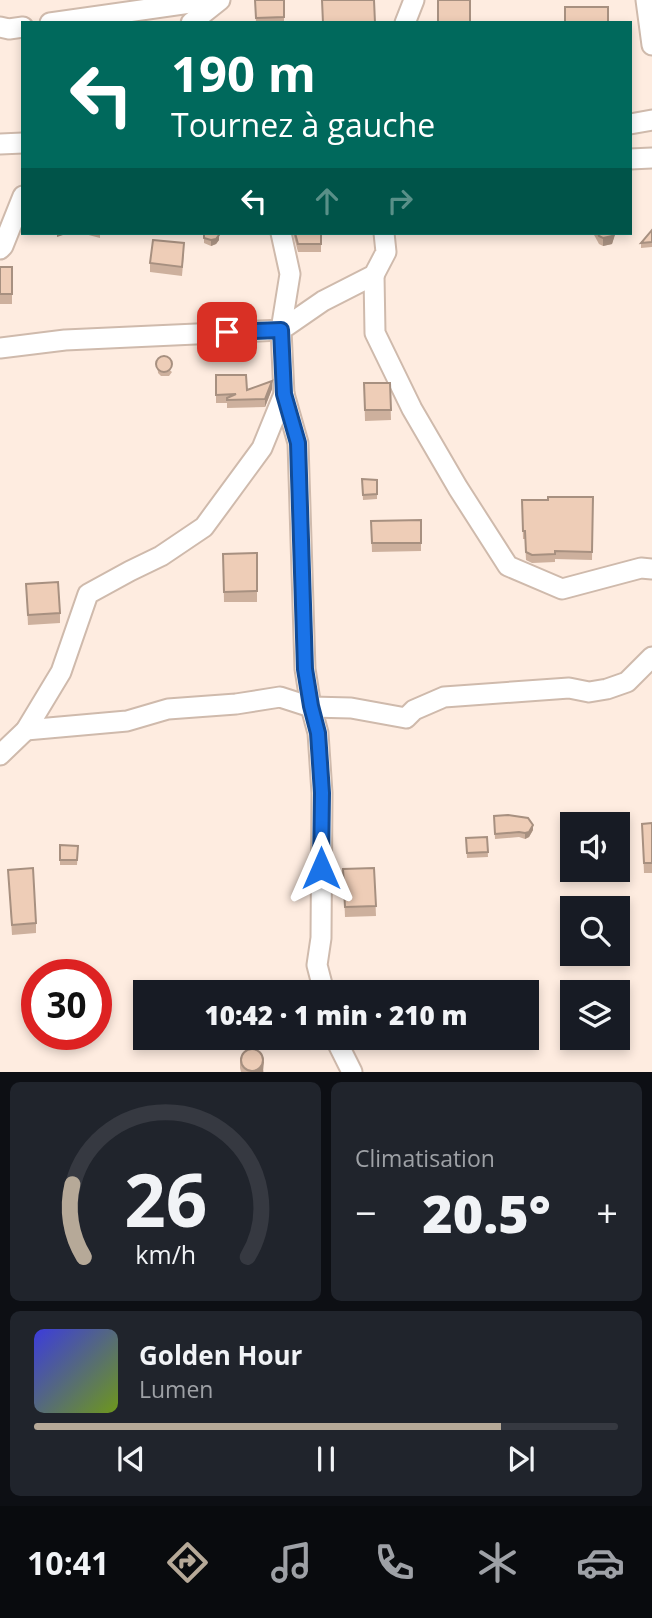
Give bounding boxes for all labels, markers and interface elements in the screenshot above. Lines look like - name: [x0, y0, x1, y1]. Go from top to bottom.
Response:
- text: 190 m: [171, 40, 316, 106]
- icon: left: [56, 49, 147, 140]
- text: Tournez à gauche: [171, 103, 435, 146]
- icon: left: [235, 182, 273, 220]
- icon: ahead: [308, 182, 346, 220]
- icon: right: [381, 182, 419, 220]
- pin: [197, 302, 257, 362]
- icon: arrive: [208, 313, 246, 351]
- map controls: [560, 812, 630, 1050]
- button: sound: [560, 812, 630, 882]
- position arrow: [284, 831, 358, 905]
- button: search: [560, 896, 630, 966]
- speed limit sign: 30: [21, 959, 112, 1050]
- button: layers: [560, 980, 630, 1050]
- text: 10:42 · 1 min · 210 m: [205, 997, 467, 1033]
- text: Climatisation: [355, 1142, 495, 1174]
- text: 26: [124, 1150, 207, 1249]
- text: 20.5°: [422, 1177, 551, 1248]
- text: −: [355, 1186, 377, 1238]
- text: +: [596, 1186, 618, 1238]
- text: km/h: [135, 1237, 196, 1271]
- text: Golden Hour: [139, 1337, 302, 1373]
- text: Lumen: [139, 1373, 213, 1405]
- icon: previous: [112, 1440, 150, 1478]
- icon: pause: [307, 1440, 345, 1478]
- icon: next: [502, 1440, 540, 1478]
- icon: directions: [163, 1538, 212, 1587]
- icon: music: [267, 1538, 316, 1587]
- icon: phone: [370, 1538, 419, 1587]
- icon: climate: [473, 1538, 522, 1587]
- icon: car: [576, 1538, 625, 1587]
- text: 10:41: [27, 1541, 109, 1584]

